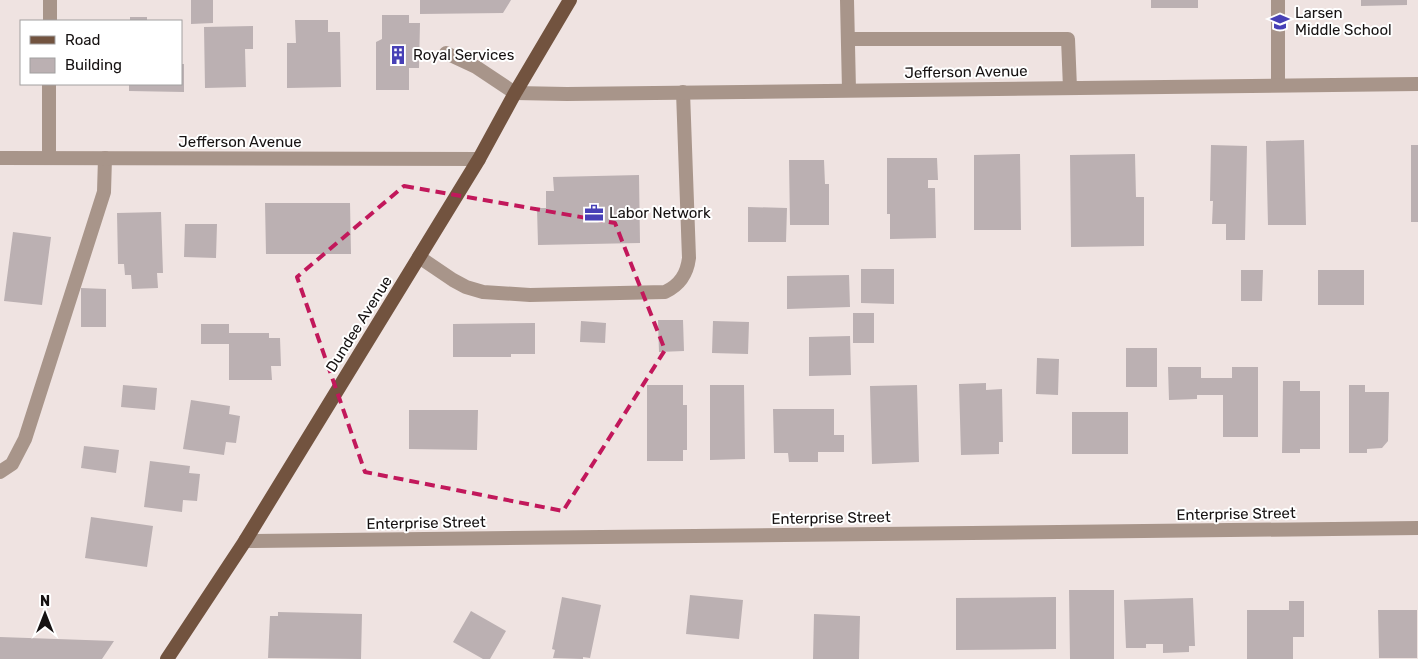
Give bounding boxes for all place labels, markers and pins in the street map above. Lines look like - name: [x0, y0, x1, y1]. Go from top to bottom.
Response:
- place label: Larsen Middle School: [1295, 4, 1392, 39]
- school or university icon: Larsen Middle School: [1269, 11, 1291, 33]
- building icon: Royal Services: [387, 44, 409, 66]
- place label: Royal Services: [413, 46, 515, 64]
- office icon: Labor Network: [583, 202, 605, 224]
- place label: Labor Network: [609, 204, 711, 222]

